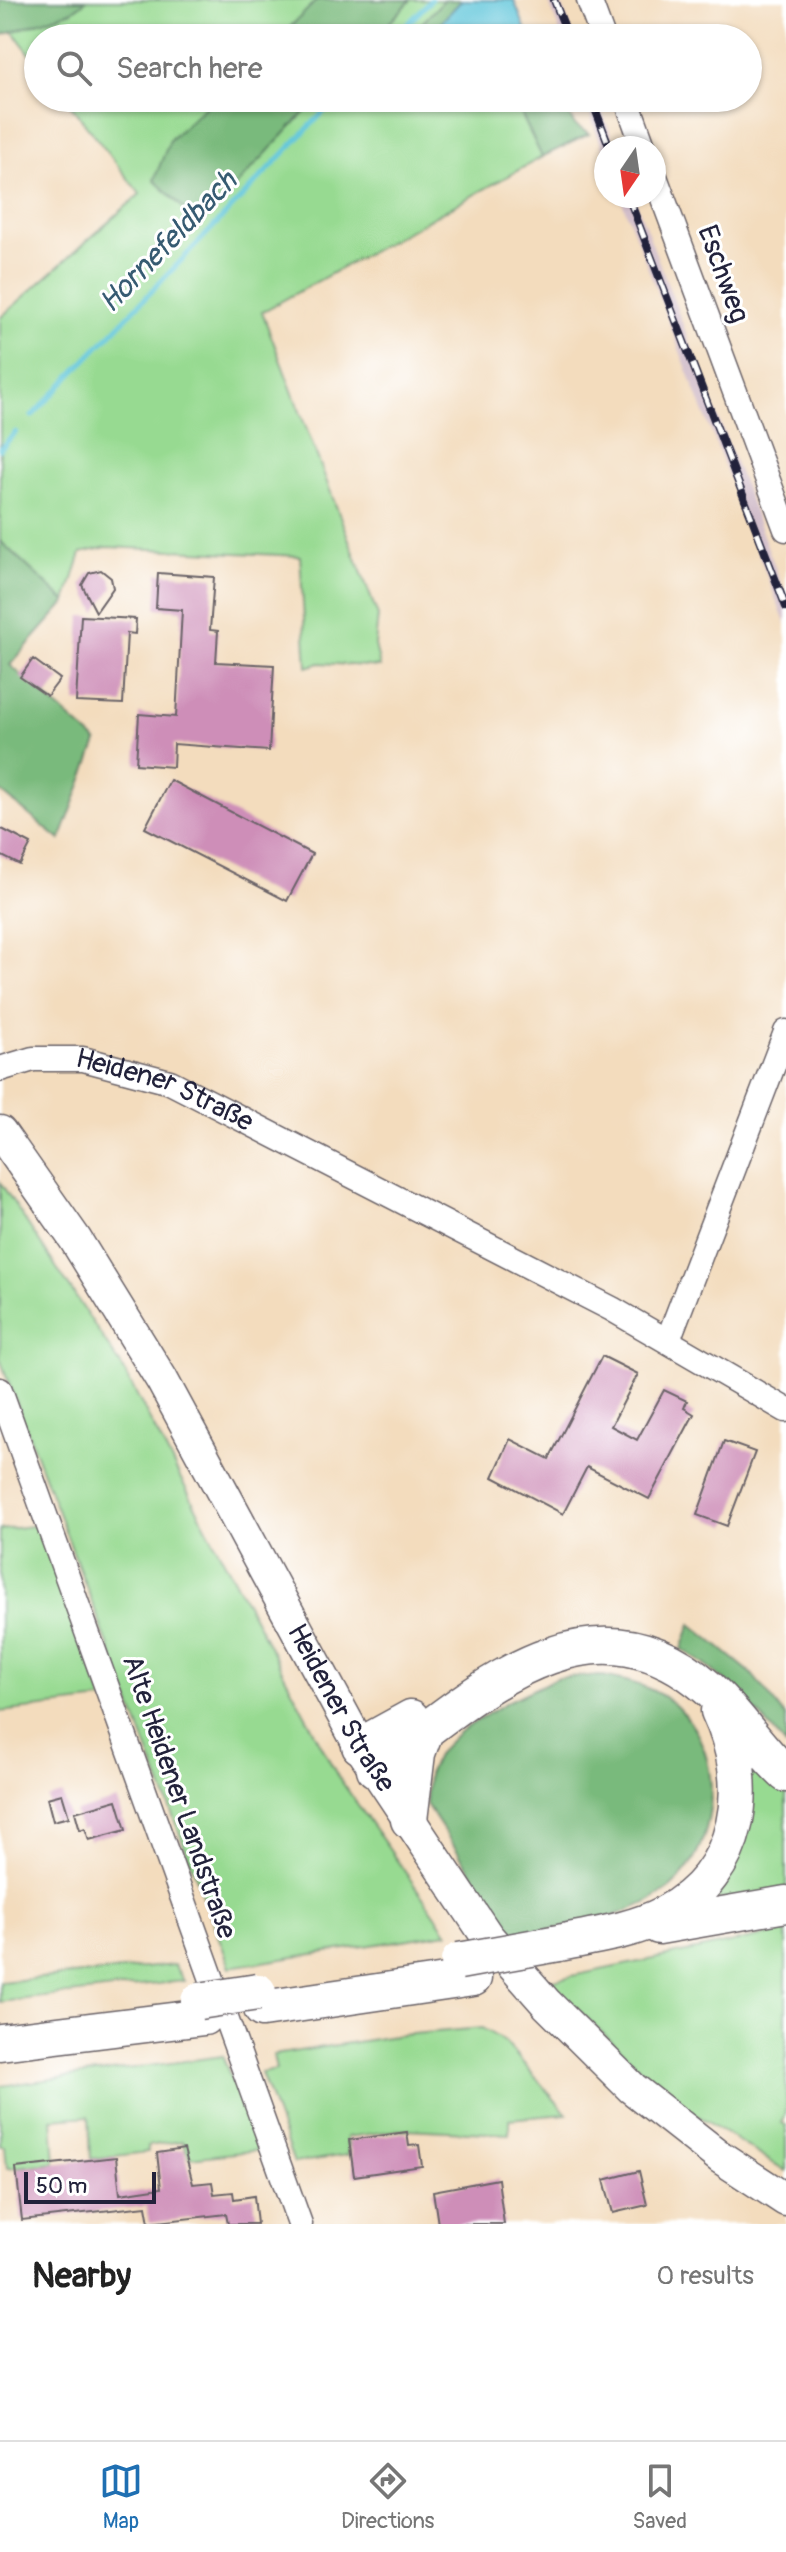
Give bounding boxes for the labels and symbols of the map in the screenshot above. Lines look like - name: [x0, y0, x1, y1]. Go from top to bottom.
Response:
- north arrow: [594, 136, 666, 208]
- water label: Hornefeldbach: [91, 162, 246, 321]
- street label: Eschweg: [689, 220, 757, 328]
- street label: Heidener Straße: [72, 1040, 260, 1140]
- street label: Heidener Straße: [280, 1618, 403, 1799]
- street label: Alte Heidener Landstraße: [114, 1651, 244, 1944]
- scale bar: [24, 2168, 156, 2204]

